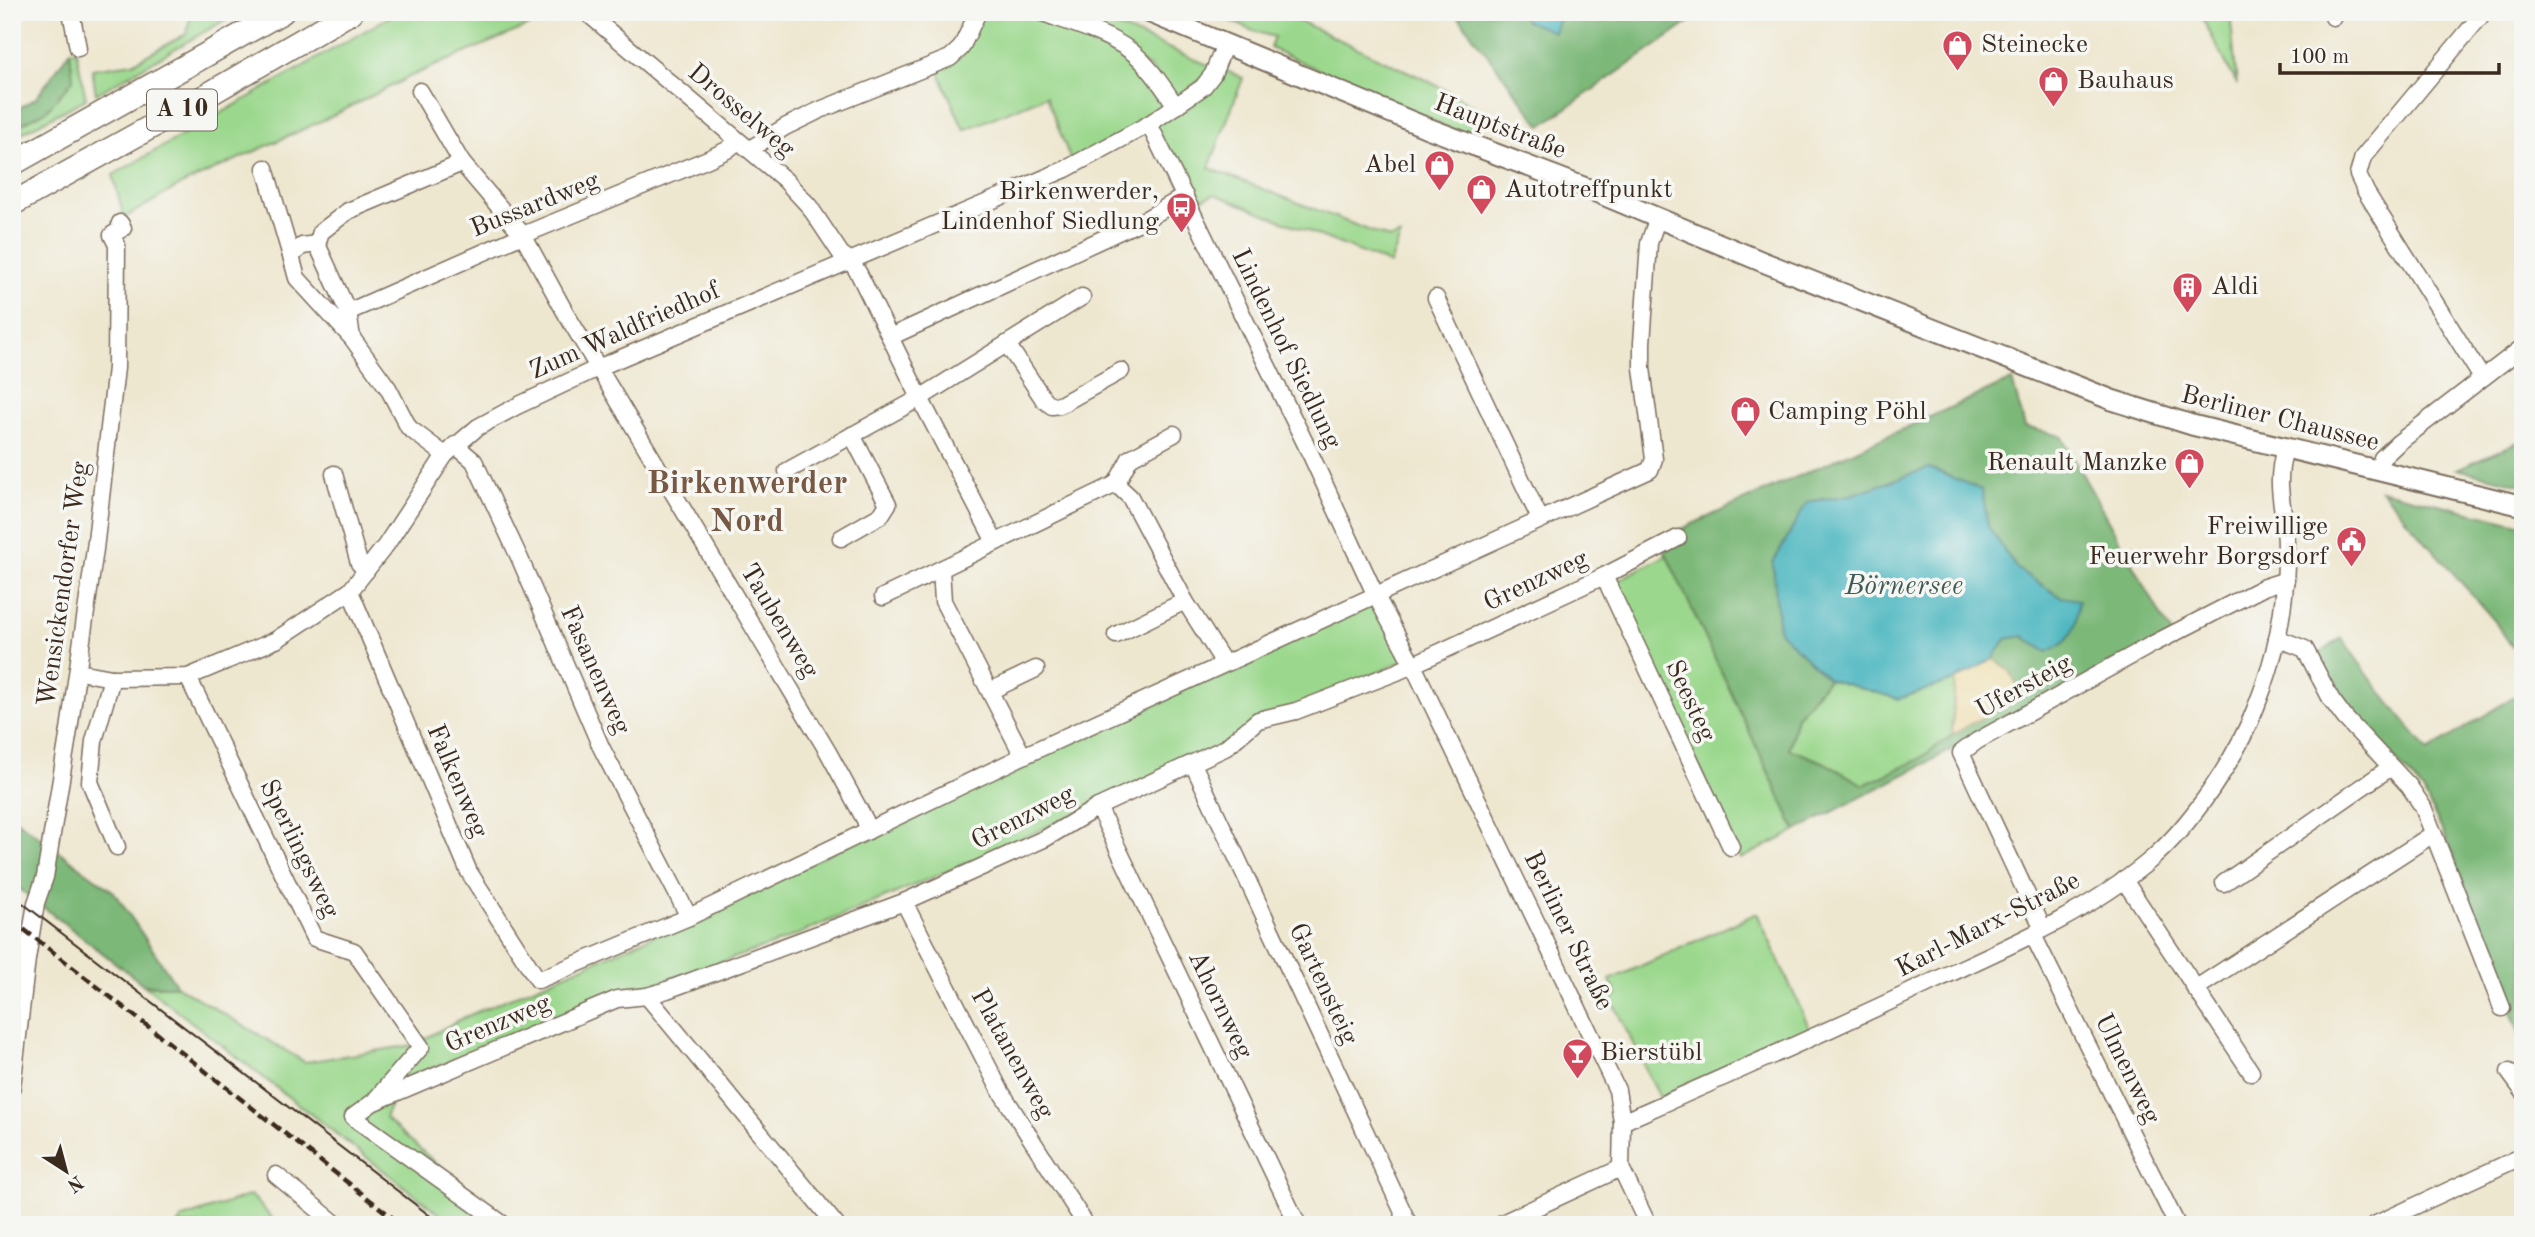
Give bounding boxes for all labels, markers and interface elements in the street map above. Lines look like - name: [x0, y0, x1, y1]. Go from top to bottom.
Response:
- shop icon: Steinecke: [1941, 28, 1975, 72]
- place label: Steinecke: [1981, 32, 2088, 58]
- scale bar: [2280, 32, 2498, 76]
- text: 100 m: [2290, 47, 2349, 68]
- street label: Drosselweg: [683, 59, 799, 163]
- shop icon: Bauhaus: [2037, 64, 2071, 108]
- place label: Bauhaus: [2077, 68, 2174, 94]
- road number: A 10: [147, 90, 217, 130]
- street label: Hauptstraße: [1430, 90, 1570, 164]
- shop icon: Abel: [1422, 148, 1456, 192]
- place label: Abel: [1364, 152, 1416, 178]
- street label: Bussardweg: [467, 167, 603, 243]
- shop icon: Autotreffpunkt: [1464, 173, 1498, 217]
- place label: Autotreffpunkt: [1504, 177, 1673, 203]
- place label: Birkenwerder, Lindenhof Siedlung: [940, 179, 1159, 235]
- bus stop icon: Birkenwerder, Lindenhof Siedlung: [1165, 190, 1199, 234]
- street label: Lindenhof Siedlung: [1226, 245, 1346, 453]
- building icon: Aldi: [2171, 270, 2205, 314]
- place label: Aldi: [2211, 274, 2258, 300]
- street label: Zum Waldfriedhof: [526, 277, 725, 385]
- street label: Berliner Chaussee: [2178, 382, 2382, 456]
- shop icon: Camping Pöhl: [1728, 395, 1762, 439]
- place label: Camping Pöhl: [1768, 399, 1927, 425]
- shop icon: Renault Manzke: [2173, 446, 2207, 490]
- place label: Renault Manzke: [1987, 450, 2167, 476]
- street label: Wensickendorfer Weg: [34, 460, 94, 708]
- district label: Birkenwerder Nord: [646, 468, 848, 539]
- place label: Freiwillige Feuerwehr Borgsdorf: [2088, 514, 2329, 570]
- public building icon: Freiwillige Feuerwehr Borgsdorf: [2334, 525, 2368, 569]
- street label: Grenzweg: [1480, 546, 1592, 616]
- street label: Taubenweg: [735, 559, 823, 683]
- water label: Börnersee: [1844, 573, 1963, 601]
- street label: Fasanenweg: [555, 602, 635, 738]
- street label: Ufersteig: [1972, 650, 2076, 724]
- street label: Seesteg: [1660, 656, 1720, 746]
- street label: Falkenweg: [422, 721, 492, 841]
- street label: Sperlingsweg: [254, 776, 344, 922]
- street label: Grenzweg: [967, 781, 1079, 855]
- street label: Berliner Straße: [1518, 848, 1618, 1014]
- street label: Karl-Marx-Straße: [1892, 867, 2084, 983]
- street label: Gartensteig: [1284, 919, 1362, 1049]
- street label: Ahornweg: [1183, 947, 1257, 1063]
- street label: Platanenweg: [966, 985, 1058, 1123]
- street label: Grenzweg: [441, 990, 555, 1058]
- street label: Ulmenweg: [2089, 1010, 2165, 1128]
- bar icon: Bierstübl: [1560, 1036, 1594, 1080]
- place label: Bierstübl: [1600, 1040, 1702, 1066]
- north arrow: [32, 1136, 102, 1206]
- text: N: [63, 1171, 86, 1195]

